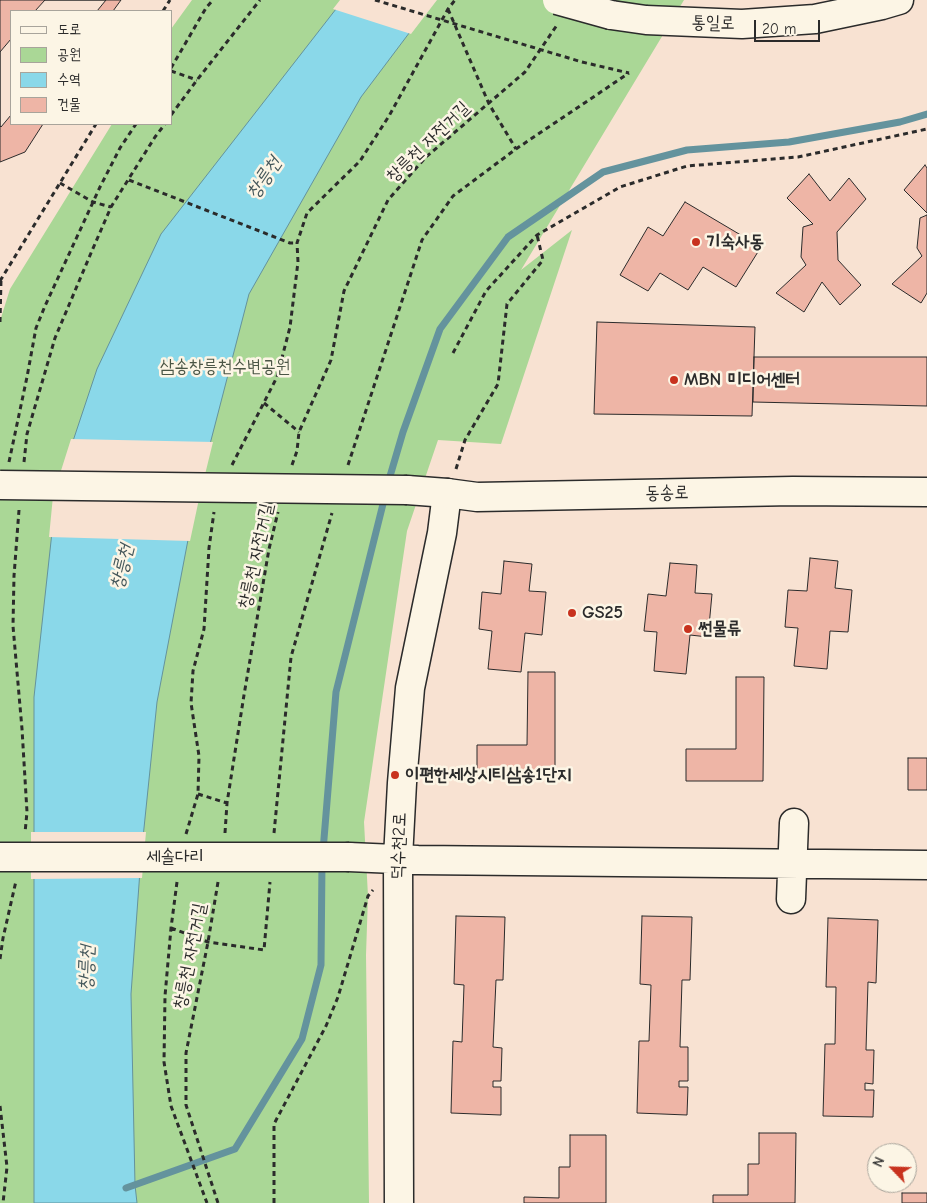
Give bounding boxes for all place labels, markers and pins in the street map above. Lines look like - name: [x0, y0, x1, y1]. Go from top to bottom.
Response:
- place label: 기숙사동: [706, 231, 764, 253]
- marker: 기숙사동: [690, 236, 702, 248]
- place label: MBN 미디어센터: [684, 369, 800, 391]
- marker: MBN 미디어센터: [668, 374, 680, 386]
- place label: GS25: [582, 602, 623, 624]
- marker: GS25: [566, 607, 578, 619]
- place label: 썬물류: [698, 618, 741, 640]
- marker: 썬물류: [682, 623, 694, 635]
- place label: 이편한세상시티삼송1단지: [405, 764, 571, 786]
- marker: 이편한세상시티삼송1단지: [389, 769, 401, 781]

